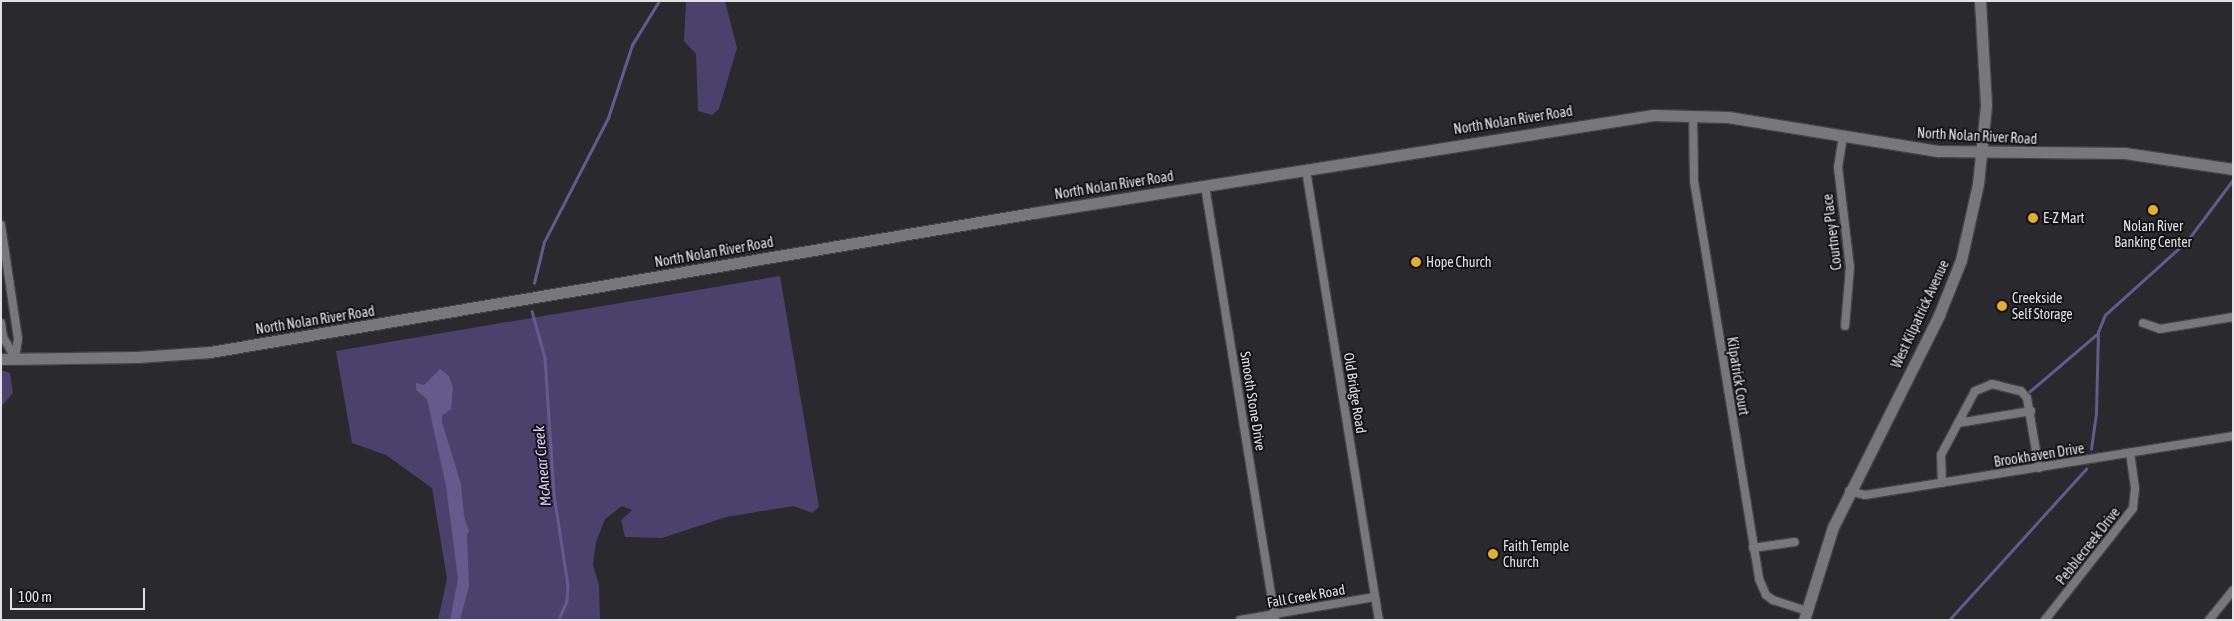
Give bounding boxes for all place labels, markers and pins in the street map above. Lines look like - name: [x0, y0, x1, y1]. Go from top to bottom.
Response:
- marker: Nolan River Banking Center: [2147, 204, 2159, 216]
- place label: E-Z Mart: [2043, 210, 2085, 226]
- marker: E-Z Mart: [2027, 212, 2039, 224]
- place label: Nolan River Banking Center: [2114, 218, 2192, 250]
- place label: Hope Church: [1426, 254, 1492, 270]
- marker: Hope Church: [1410, 256, 1422, 268]
- place label: Creekside Self Storage: [2012, 290, 2073, 322]
- marker: Creekside Self Storage: [1996, 300, 2008, 312]
- place label: Faith Temple Church: [1503, 538, 1569, 570]
- marker: Faith Temple Church: [1487, 548, 1499, 560]

